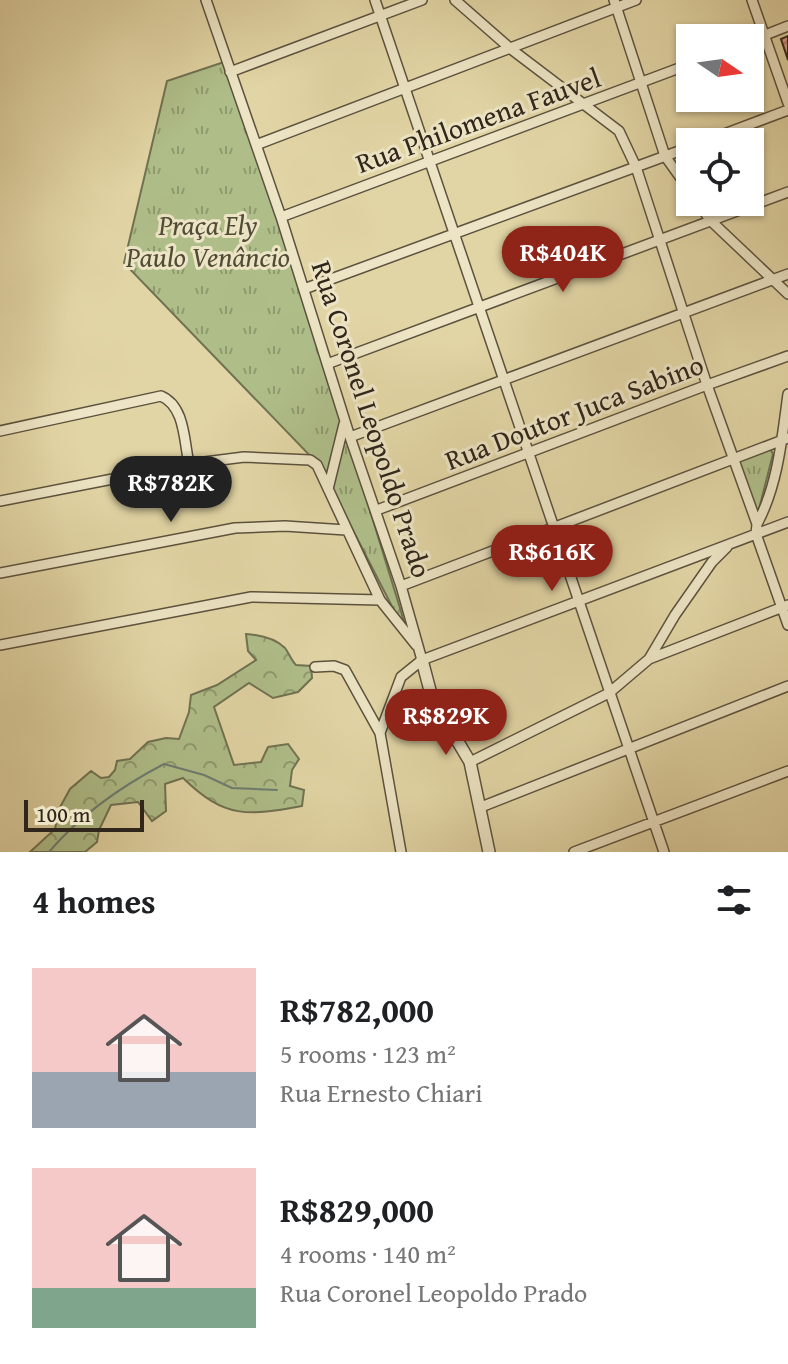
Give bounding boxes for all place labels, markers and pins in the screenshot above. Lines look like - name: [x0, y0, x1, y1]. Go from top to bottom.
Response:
- pin: R$404K: [498, 226, 628, 294]
- pin: R$782K: [106, 456, 236, 524]
- pin: R$616K: [487, 525, 617, 593]
- pin: R$829K: [381, 689, 511, 757]

